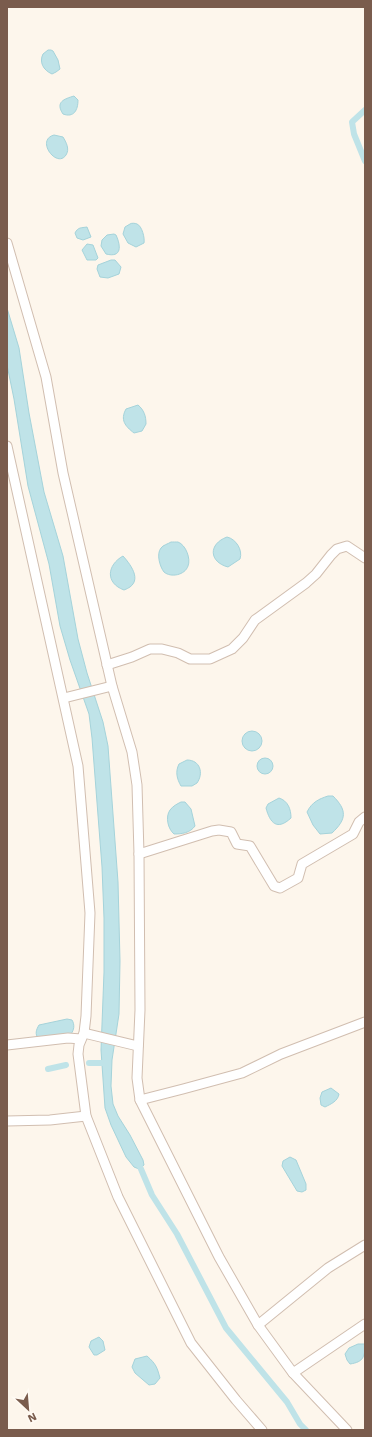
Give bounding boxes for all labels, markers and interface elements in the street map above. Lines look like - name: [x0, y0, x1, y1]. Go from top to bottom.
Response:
- north arrow: [8, 1389, 48, 1429]
- text: N: [26, 1410, 39, 1425]

